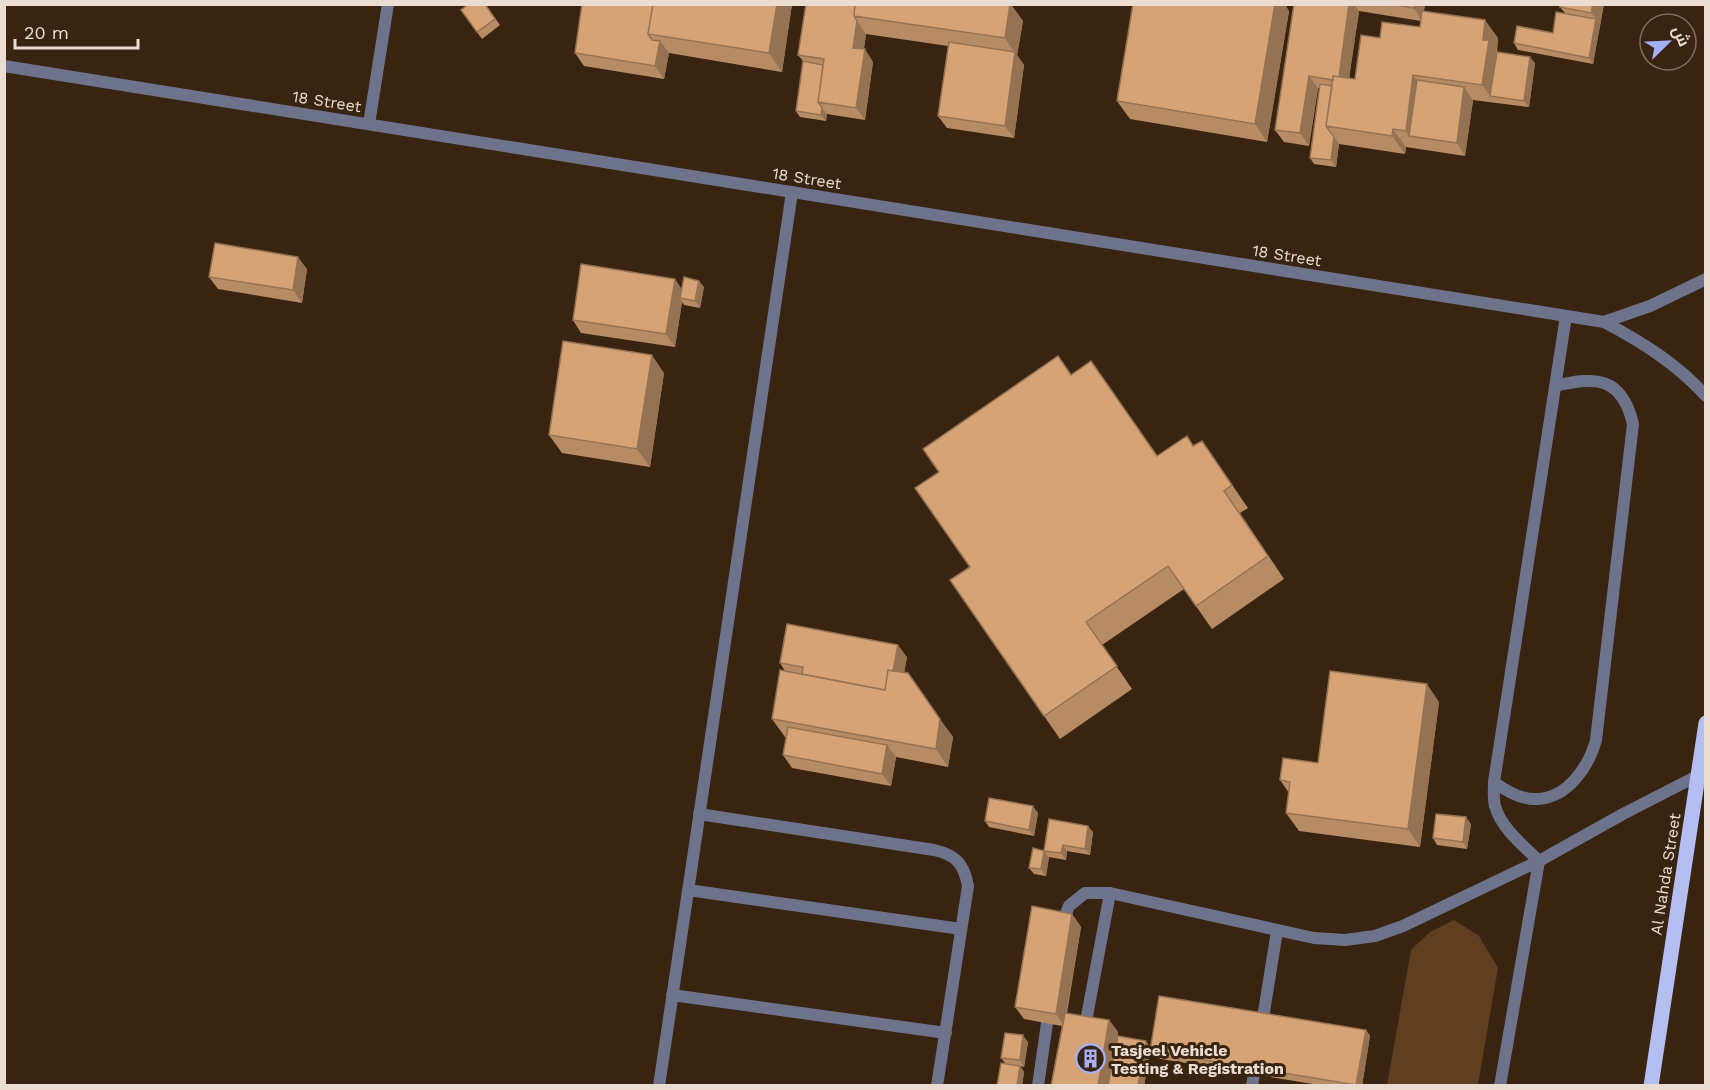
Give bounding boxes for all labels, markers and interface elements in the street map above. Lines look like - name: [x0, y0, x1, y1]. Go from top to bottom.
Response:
- scale bar: [15, 12, 138, 50]
- north arrow: [1638, 12, 1698, 72]
- text: 20 m: [24, 22, 69, 43]
- text: ش: [1668, 23, 1694, 49]
- street label: 18 Street: [291, 87, 363, 116]
- street label: 18 Street: [771, 164, 843, 193]
- street label: 18 Street: [1251, 241, 1323, 270]
- street label: Al Nahda Street: [1646, 811, 1685, 936]
- place label: Tasjeel Vehicle Testing & Registration: [1111, 1041, 1284, 1078]
- building icon: Tasjeel Vehicle Testing & Registration: [1074, 1043, 1106, 1075]

